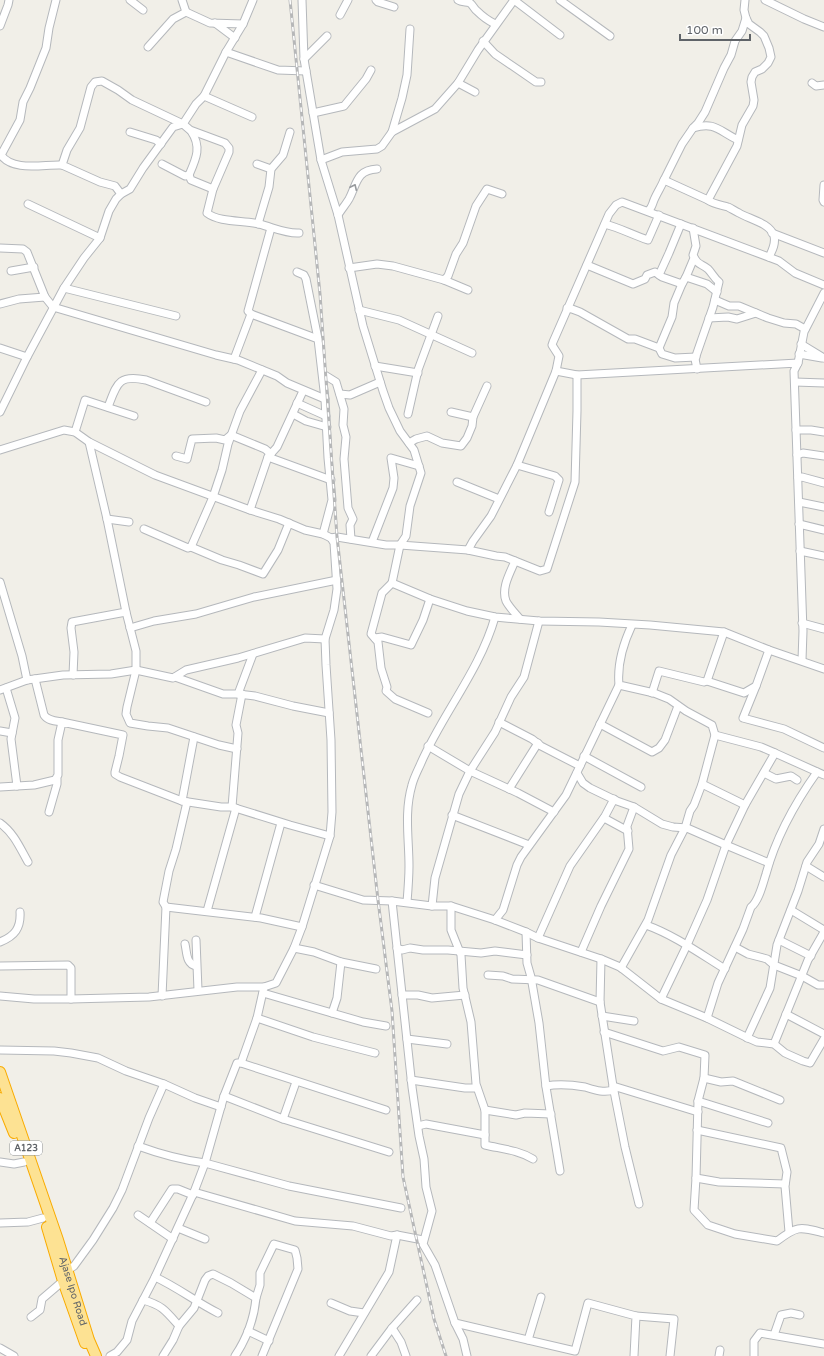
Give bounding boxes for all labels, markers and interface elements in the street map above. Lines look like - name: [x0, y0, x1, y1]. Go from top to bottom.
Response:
- scale bar: [680, 16, 750, 42]
- text: 100 m: [686, 23, 723, 37]
- one-way arrow: [349, 184, 357, 191]
- road number: A123: [10, 1141, 42, 1155]
- street label: Ajase Ipo Road: [56, 1255, 89, 1327]

